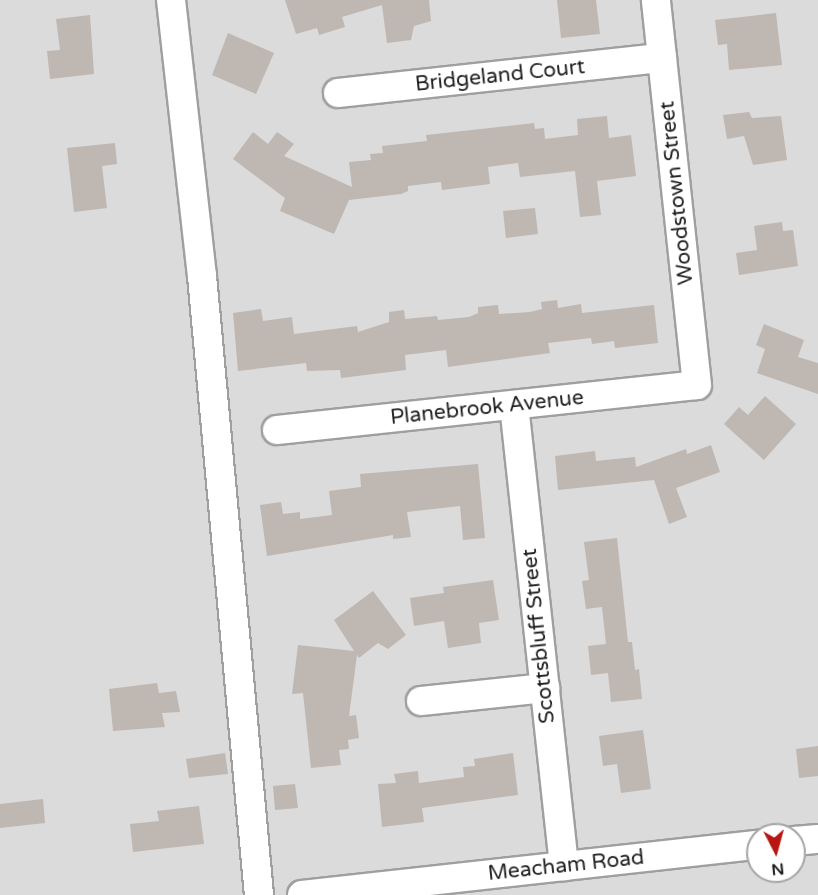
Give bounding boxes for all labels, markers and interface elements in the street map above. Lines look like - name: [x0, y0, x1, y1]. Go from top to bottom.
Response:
- street label: Bridgeland Court: [414, 55, 586, 97]
- street label: Woodstown Street: [655, 100, 699, 286]
- street label: Planebrook Avenue: [389, 385, 585, 431]
- street label: Scottsbluff Street: [517, 547, 561, 725]
- north arrow: [746, 823, 806, 883]
- street label: Meacham Road: [487, 845, 645, 887]
- text: N: [770, 858, 785, 880]

